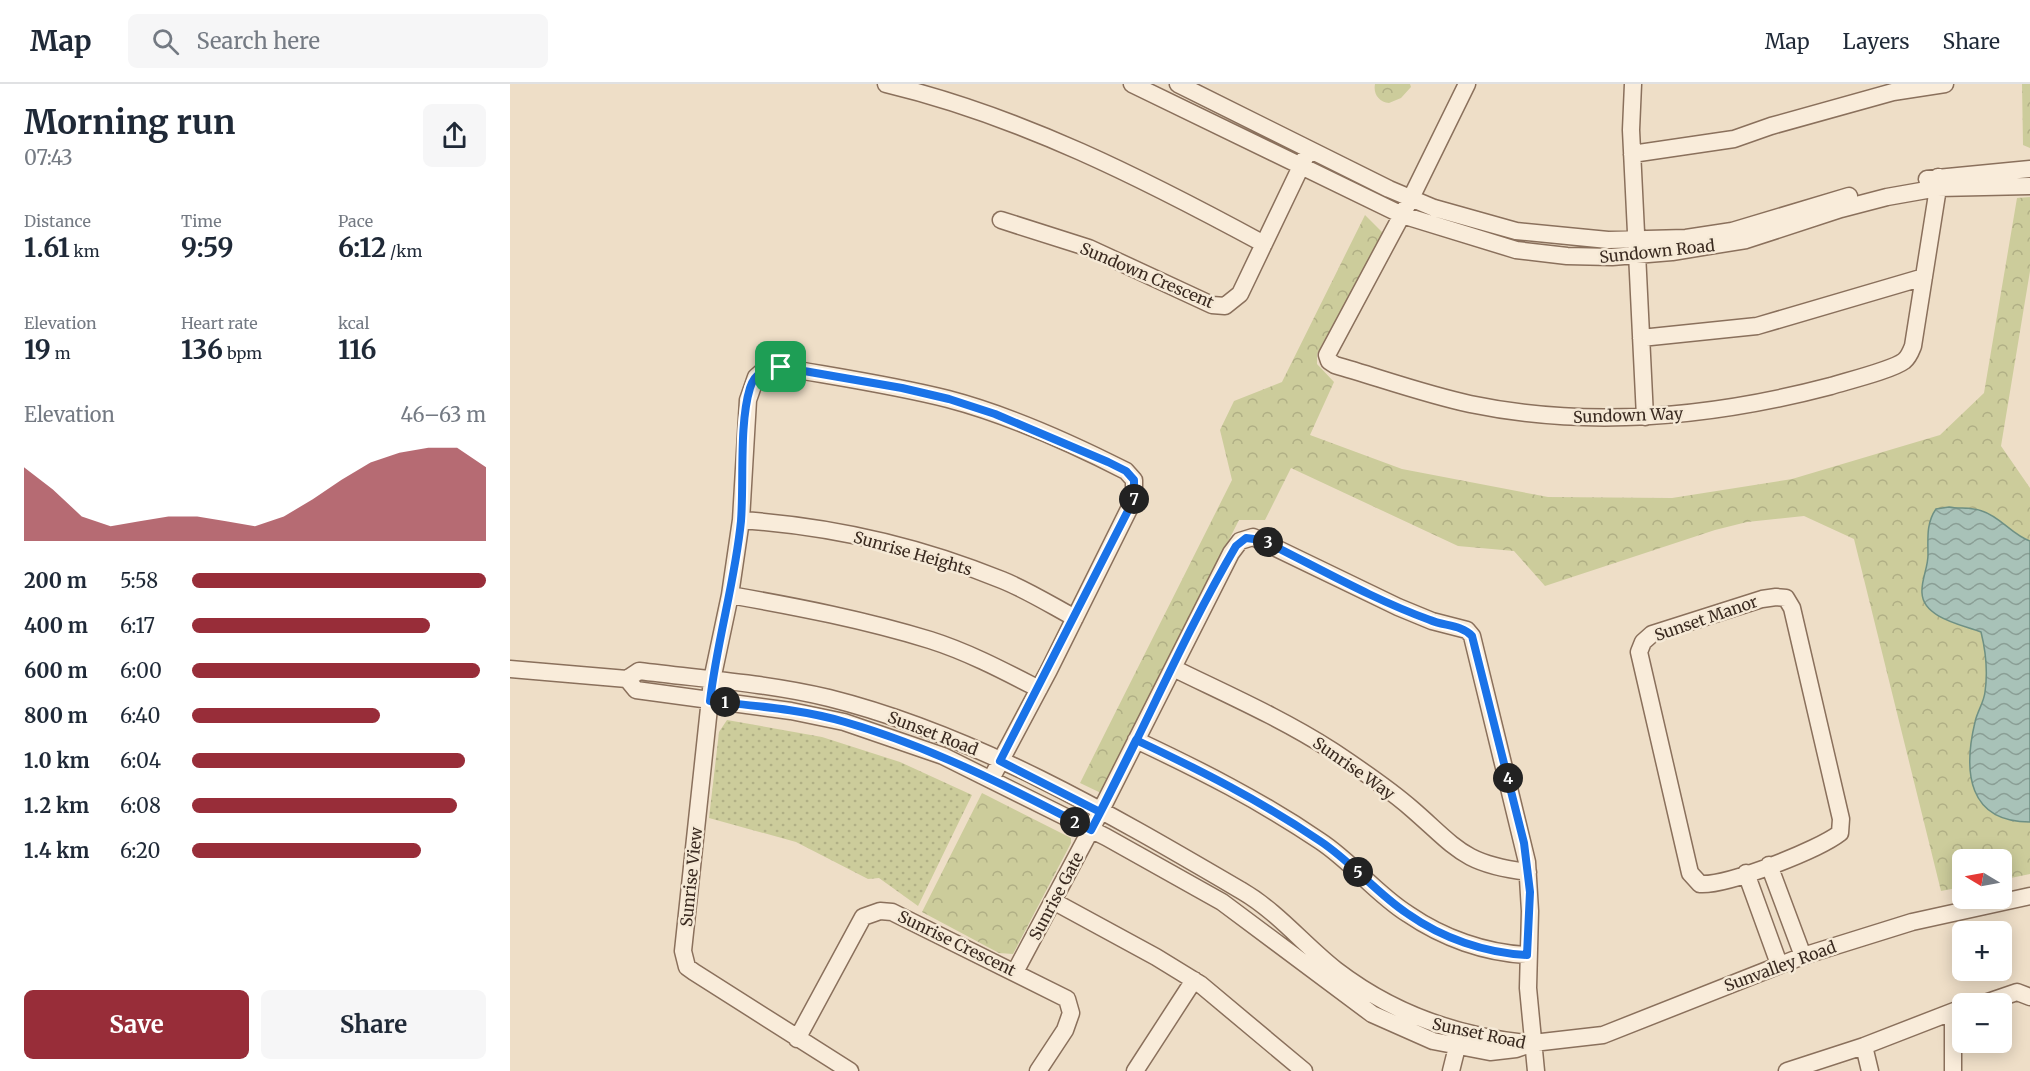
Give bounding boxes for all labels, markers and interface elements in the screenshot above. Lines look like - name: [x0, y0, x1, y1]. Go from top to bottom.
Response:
- search box: [128, 14, 548, 68]
- text: Map: [30, 23, 92, 59]
- icon: search: [149, 25, 182, 58]
- text: Search here: [197, 27, 320, 55]
- text: Map: [1765, 28, 1810, 55]
- text: Layers: [1843, 28, 1910, 55]
- text: Share: [1943, 28, 2000, 55]
- text: Morning run: [24, 102, 235, 143]
- button: share: [423, 104, 486, 167]
- text: 07:43: [24, 145, 73, 170]
- text: Distance: [24, 211, 91, 231]
- text: Time: [181, 211, 222, 231]
- text: Pace: [338, 211, 373, 231]
- text: 1.61: [24, 231, 70, 264]
- text: 9:59: [181, 231, 234, 264]
- text: 6:12: [338, 231, 386, 264]
- street label: Sundown Road: [1598, 235, 1716, 267]
- street label: Sundown Crescent: [1077, 238, 1218, 313]
- text: km: [70, 241, 100, 261]
- text: /km: [386, 241, 422, 261]
- text: Elevation: [24, 313, 97, 333]
- text: Heart rate: [181, 313, 258, 333]
- text: kcal: [338, 313, 369, 333]
- text: 19: [24, 333, 51, 366]
- text: 136: [181, 333, 223, 366]
- text: 116: [338, 333, 376, 366]
- pin: [755, 341, 806, 392]
- text: m: [51, 343, 71, 363]
- text: bpm: [223, 343, 262, 363]
- icon: arrive: [764, 350, 797, 383]
- text: Elevation: [24, 402, 115, 427]
- text: 46–63 m: [400, 402, 486, 427]
- street label: Sundown Way: [1573, 403, 1684, 427]
- pin: 7: [1119, 484, 1149, 514]
- text: 7: [1129, 489, 1139, 509]
- street label: Sunrise Heights: [852, 527, 975, 579]
- pin: 3: [1253, 527, 1283, 557]
- text: 3: [1263, 532, 1273, 552]
- text: 200 m: [24, 568, 87, 593]
- text: 5:58: [120, 568, 158, 593]
- street label: Sunset Manor: [1652, 591, 1760, 645]
- text: 400 m: [24, 613, 88, 638]
- text: 6:17: [120, 613, 155, 638]
- text: 600 m: [24, 658, 88, 683]
- text: 6:00: [120, 658, 162, 683]
- pin: 1: [710, 687, 740, 717]
- text: 1: [721, 692, 729, 712]
- text: 800 m: [24, 703, 88, 728]
- text: 6:40: [120, 703, 160, 728]
- street label: Sunset Road: [885, 707, 981, 759]
- street label: Sunrise Way: [1309, 732, 1399, 804]
- text: 1.0 km: [24, 748, 90, 773]
- text: 6:04: [120, 748, 161, 773]
- pin: 4: [1493, 763, 1523, 793]
- text: 4: [1503, 768, 1513, 788]
- text: 1.2 km: [24, 793, 89, 818]
- text: 6:08: [120, 793, 161, 818]
- pin: 2: [1060, 807, 1090, 837]
- text: 2: [1070, 812, 1080, 832]
- street label: Sunrise View: [676, 826, 706, 928]
- text: 1.4 km: [24, 838, 89, 863]
- text: 6:20: [120, 838, 160, 863]
- street label: Sunrise Gate: [1024, 849, 1088, 943]
- north arrow: [1952, 849, 2012, 909]
- map controls: [1952, 849, 2012, 1053]
- pin: 5: [1343, 857, 1373, 887]
- text: 5: [1353, 862, 1363, 882]
- street label: Sunrise Crescent: [895, 906, 1020, 981]
- button: +: [1952, 921, 2012, 981]
- street label: Sunvalley Road: [1721, 936, 1839, 995]
- button: Save: [24, 990, 249, 1059]
- button: Share: [261, 990, 486, 1059]
- button: −: [1952, 993, 2012, 1053]
- street label: Sunset Road: [1430, 1013, 1528, 1053]

